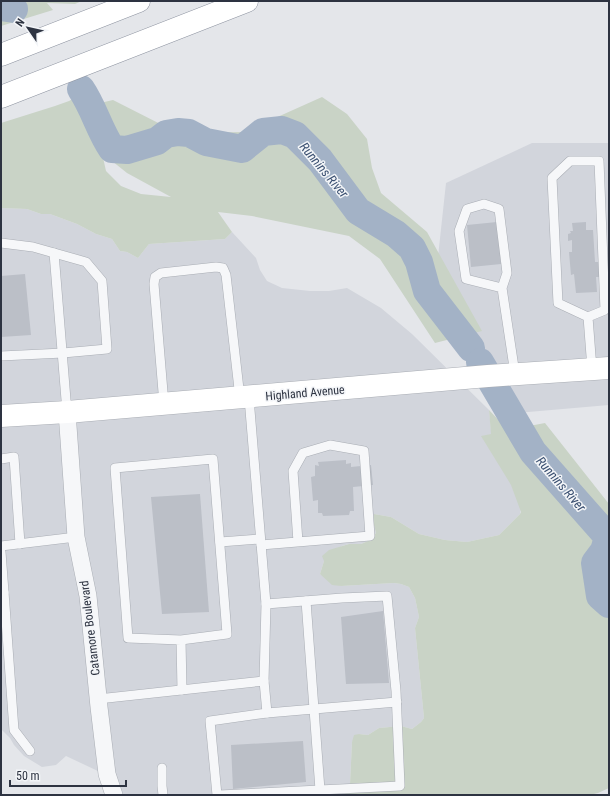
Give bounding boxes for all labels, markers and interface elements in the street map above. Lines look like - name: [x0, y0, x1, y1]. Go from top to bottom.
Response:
- north arrow: [8, 8, 48, 48]
- text: N: [13, 16, 28, 29]
- water label: Runnins River: [297, 139, 352, 202]
- street label: Highland Avenue: [265, 383, 346, 403]
- water label: Runnins River: [533, 454, 590, 515]
- street label: Catamore Boulevard: [77, 580, 103, 676]
- scale bar: [10, 762, 126, 788]
- text: 50 m: [16, 769, 40, 783]

